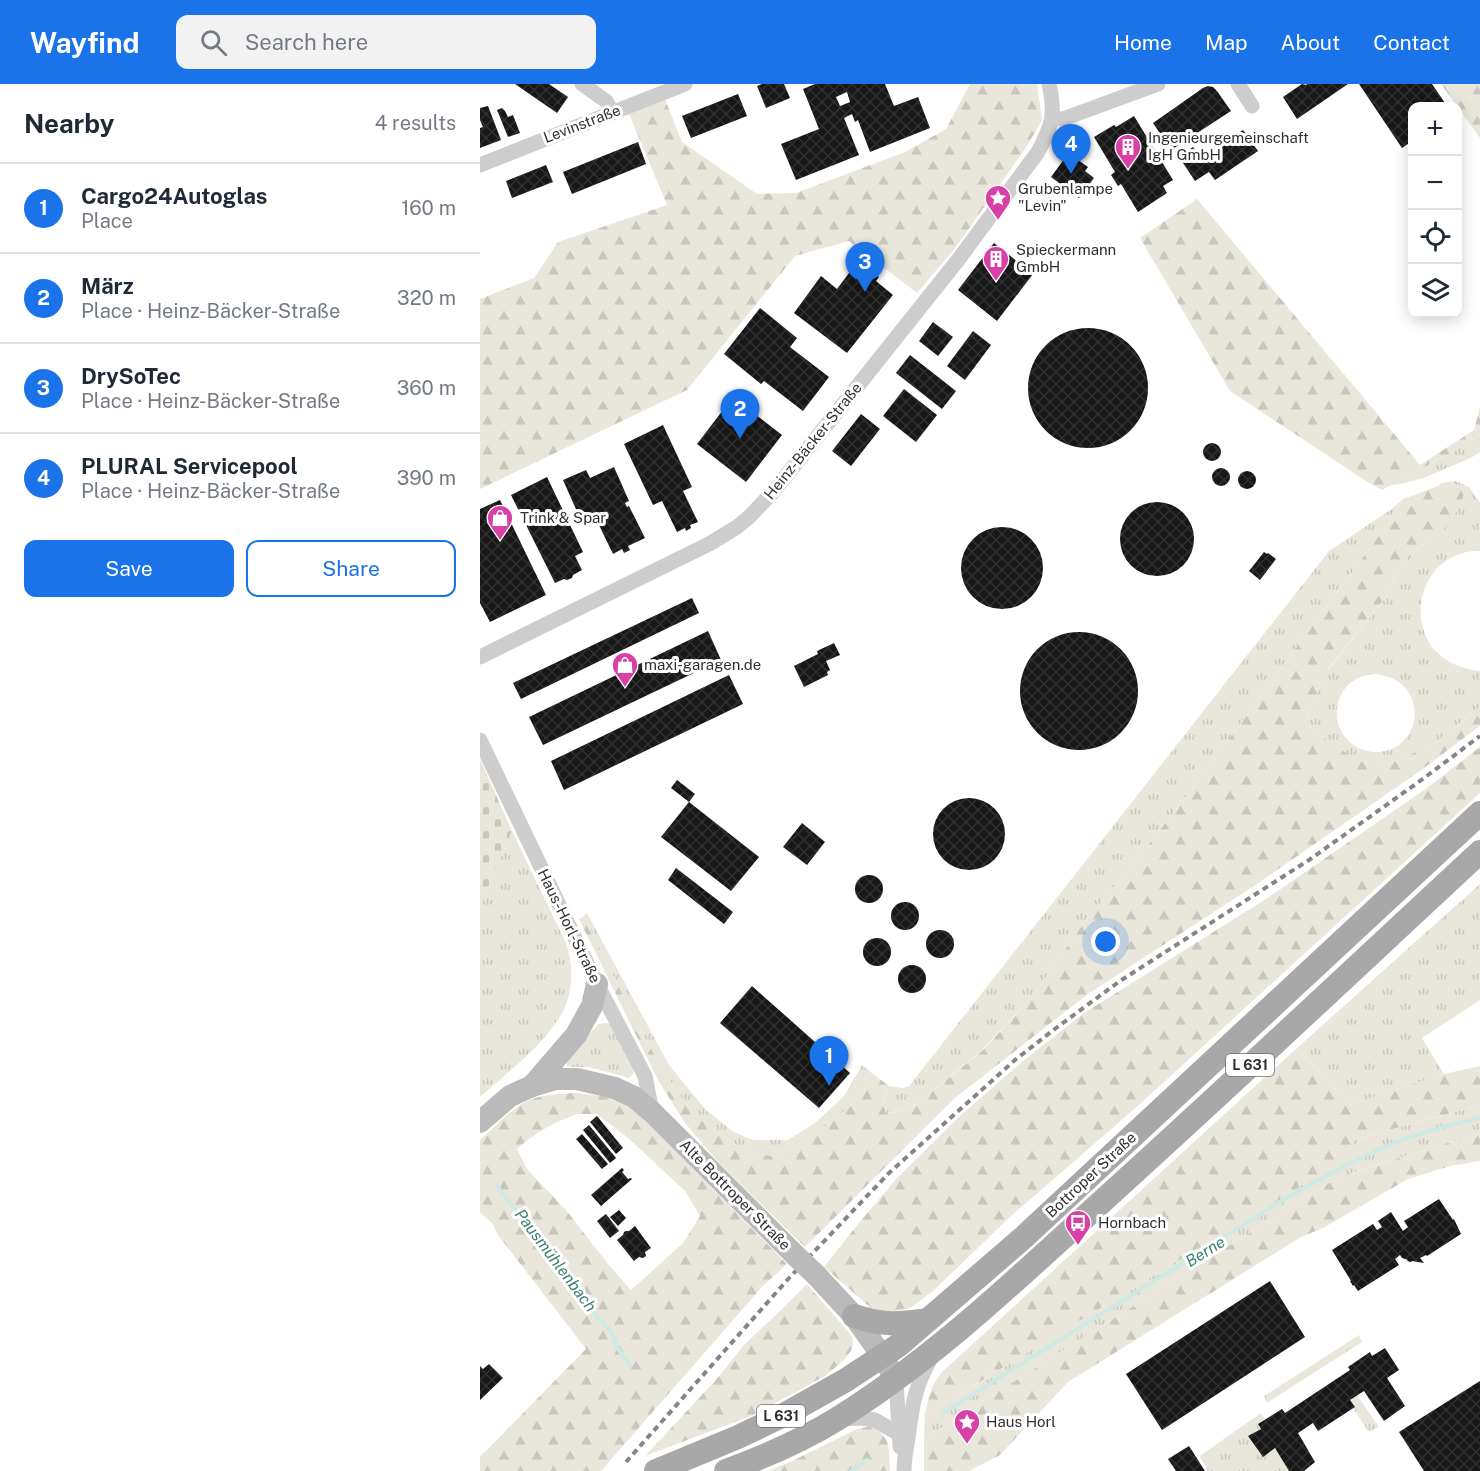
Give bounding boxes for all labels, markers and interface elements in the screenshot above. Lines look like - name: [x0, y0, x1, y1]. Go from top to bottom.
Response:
- search box: [176, 15, 596, 69]
- text: Wayfind: [30, 26, 140, 59]
- icon: search: [197, 26, 230, 59]
- text: Search here: [245, 29, 368, 55]
- text: Home: [1114, 30, 1172, 55]
- text: Map: [1205, 30, 1248, 55]
- text: About: [1281, 30, 1340, 55]
- text: Contact: [1373, 30, 1450, 55]
- street label: Levinstraße: [541, 101, 623, 146]
- map controls: [1408, 102, 1462, 318]
- button: +: [1408, 102, 1462, 156]
- text: Nearby: [24, 108, 114, 139]
- text: 4 results: [375, 111, 456, 135]
- pin: 4: [1052, 124, 1090, 174]
- place label: Ingenieurgemeinschaft IgH GmbH: [1148, 129, 1309, 163]
- building icon: Ingenieurgemeinschaft IgH GmbH: [1113, 132, 1143, 170]
- button: −: [1408, 156, 1462, 210]
- place label: Grubenlampe "Levin": [1018, 180, 1113, 214]
- text: Cargo24Autoglas: [81, 183, 267, 209]
- place icon: Grubenlampe "Levin": [983, 183, 1013, 221]
- text: 1: [39, 196, 48, 220]
- text: 160 m: [401, 196, 456, 220]
- text: Place: [81, 209, 133, 233]
- button: locate: [1408, 210, 1462, 264]
- place label: Spieckermann GmbH: [1016, 241, 1116, 275]
- pin: 3: [846, 242, 884, 292]
- building icon: Spieckermann GmbH: [981, 244, 1011, 282]
- button: layers: [1408, 264, 1462, 318]
- text: März: [81, 273, 134, 299]
- text: 2: [37, 286, 50, 310]
- text: 320 m: [397, 286, 456, 310]
- text: Place · Heinz-Bäcker-Straße: [81, 299, 340, 323]
- text: DrySoTec: [81, 363, 181, 389]
- text: 3: [37, 376, 50, 400]
- text: 360 m: [397, 376, 456, 400]
- street label: Heinz-Bäcker-Straße: [760, 379, 865, 502]
- text: Place · Heinz-Bäcker-Straße: [81, 389, 340, 413]
- pin: 2: [720, 390, 760, 439]
- text: PLURAL Servicepool: [81, 453, 298, 479]
- text: 4: [37, 466, 50, 490]
- text: 390 m: [397, 466, 456, 490]
- text: Place · Heinz-Bäcker-Straße: [81, 479, 340, 503]
- shop icon: Trink & Spar: [485, 503, 515, 541]
- place label: Trink & Spar: [520, 509, 606, 526]
- button: Save: [24, 540, 234, 597]
- button: Share: [246, 540, 456, 597]
- shop icon: maxi-garagen.de: [610, 650, 640, 688]
- place label: maxi-garagen.de: [644, 656, 761, 673]
- street label: Haus-Horl-Straße: [535, 866, 604, 985]
- your location: [1091, 927, 1120, 956]
- pin: 1: [810, 1036, 848, 1086]
- road number: L 631: [1226, 1054, 1274, 1076]
- street label: Bottroper Straße: [1042, 1128, 1139, 1221]
- street label: Alte Bottroper Straße: [677, 1136, 794, 1253]
- water label: Pausmühlenbach: [511, 1205, 600, 1315]
- bus stop icon: Hornbach: [1063, 1208, 1093, 1246]
- place label: Hornbach: [1098, 1214, 1166, 1231]
- water label: Berne: [1182, 1232, 1229, 1271]
- road number: L 631: [757, 1405, 805, 1427]
- place icon: Haus Horl: [952, 1407, 982, 1445]
- place label: Haus Horl: [986, 1413, 1056, 1430]

